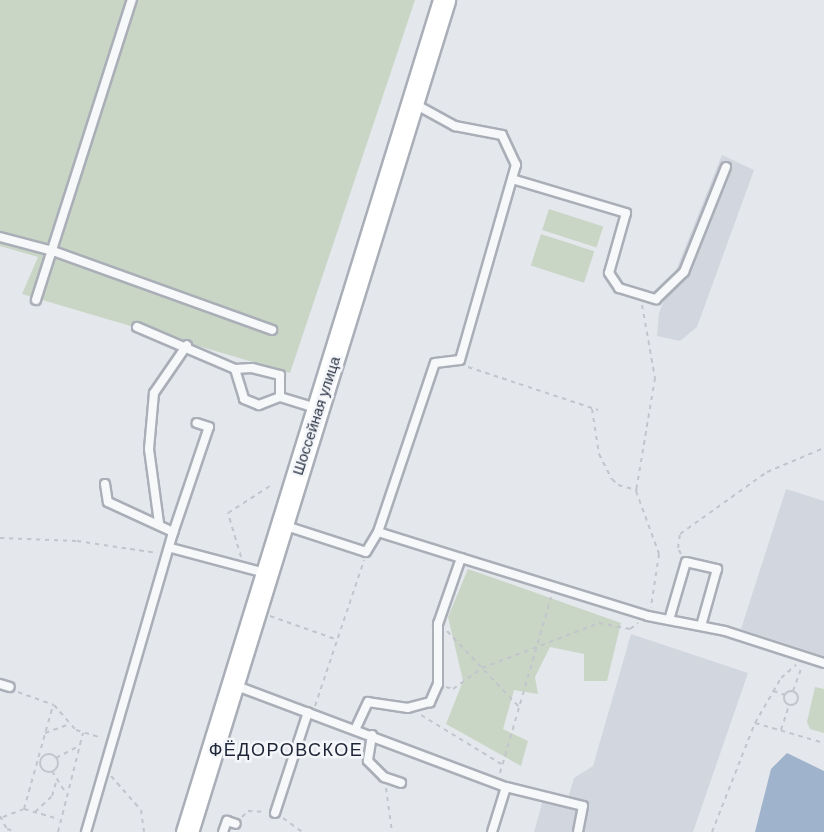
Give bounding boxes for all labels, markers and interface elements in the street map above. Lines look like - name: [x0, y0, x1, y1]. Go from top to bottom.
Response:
- street label: Шоссейная улица: [289, 354, 345, 478]
- district label: ФЁДОРОВСКОЕ: [209, 739, 363, 761]

